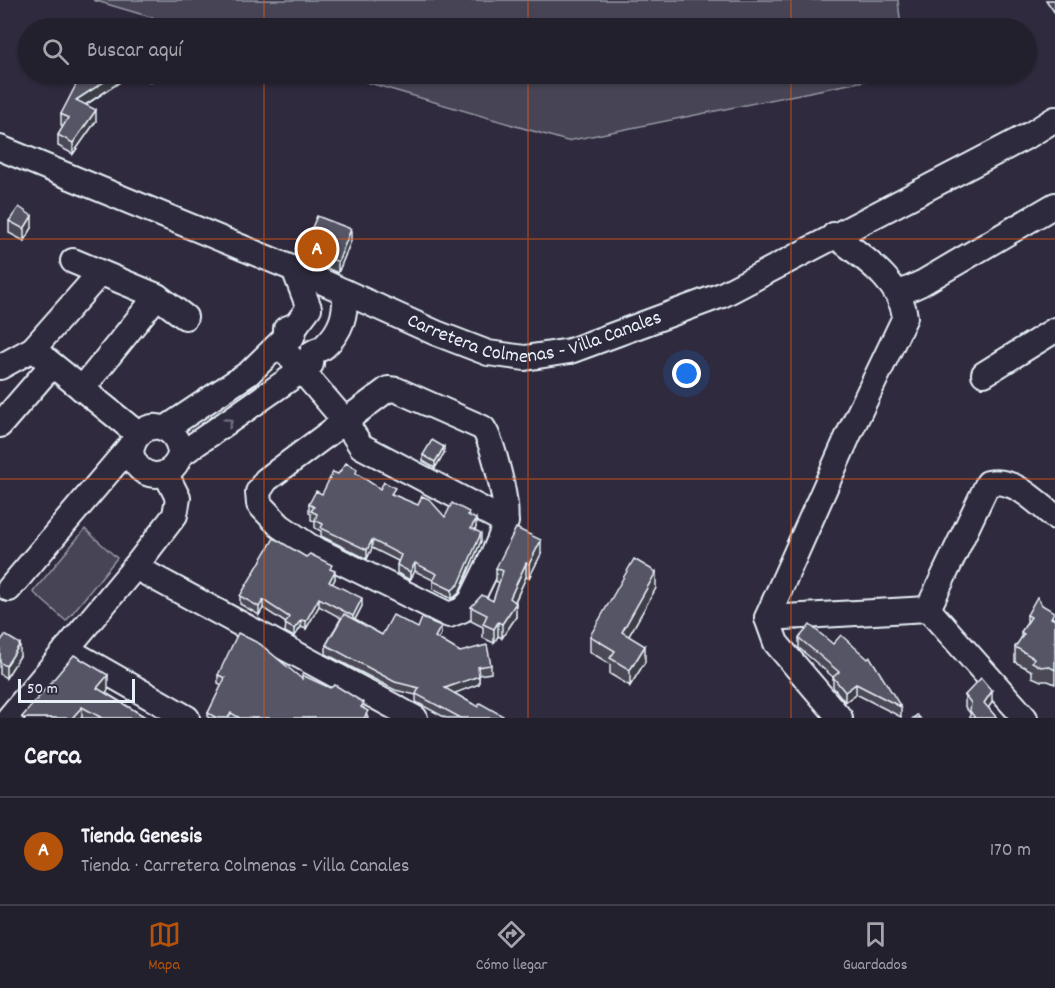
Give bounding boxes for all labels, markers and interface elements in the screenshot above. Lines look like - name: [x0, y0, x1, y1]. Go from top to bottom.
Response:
- search box: [18, 18, 1037, 84]
- icon: search: [39, 35, 72, 68]
- text: Buscar aquí: [87, 36, 182, 67]
- pin: A: [298, 226, 336, 272]
- street label: Carretera Colmenas - Villa Canales: [401, 303, 667, 327]
- text: Carretera Colmenas - Villa Canales: [402, 304, 666, 372]
- your location: [672, 359, 701, 388]
- one-way arrow: [222, 418, 233, 429]
- scale bar: [18, 676, 135, 704]
- text: 50 m: [27, 678, 58, 701]
- text: Cerca: [24, 739, 81, 776]
- text: Tienda Genesis: [81, 822, 203, 853]
- text: A: [38, 837, 49, 865]
- text: 170 m: [990, 837, 1031, 865]
- text: Tienda · Carretera Colmenas - Villa Canales: [81, 853, 409, 881]
- tab: Mapa: [148, 918, 181, 977]
- tab: Cómo llegar: [476, 918, 548, 977]
- tab: Guardados: [843, 918, 907, 977]

